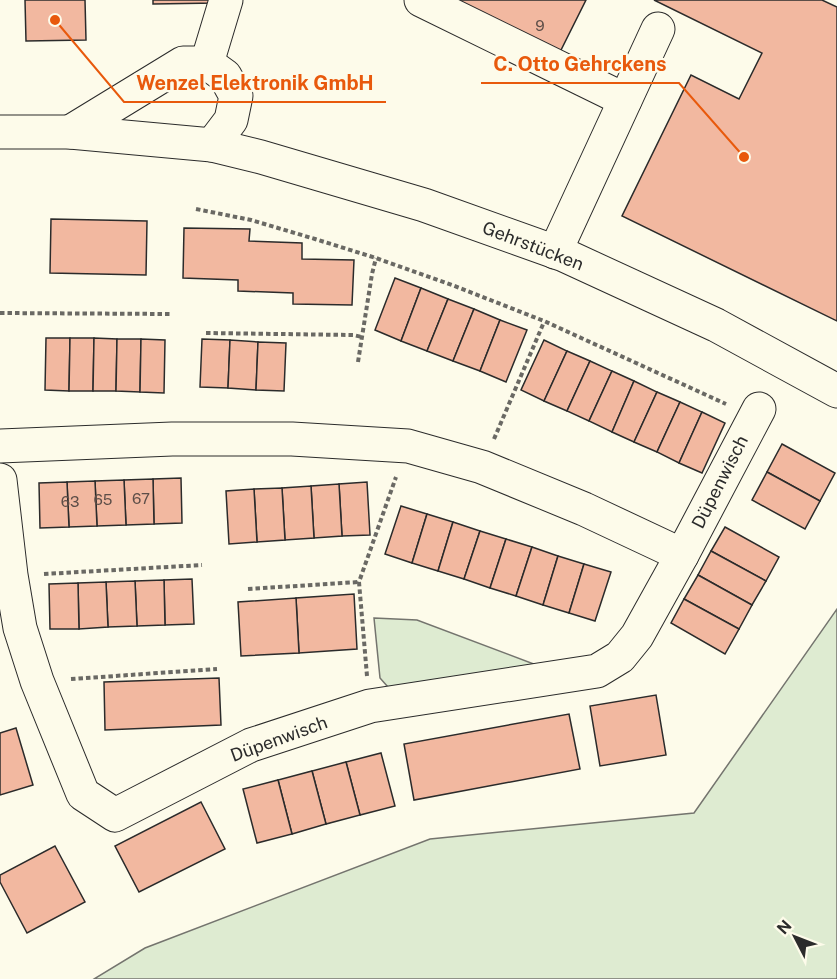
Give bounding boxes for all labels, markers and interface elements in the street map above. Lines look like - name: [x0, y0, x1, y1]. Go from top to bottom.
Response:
- house number: 9: [535, 17, 545, 34]
- callout: C. Otto Gehrckens: [481, 45, 679, 83]
- text: C. Otto Gehrckens: [493, 52, 667, 76]
- callout: Wenzel Elektronik GmbH: [124, 64, 386, 102]
- text: Wenzel Elektronik GmbH: [136, 71, 374, 95]
- street label: Gehrstücken: [479, 217, 587, 275]
- street label: Düpenwisch: [687, 432, 752, 532]
- house number: 67: [132, 490, 150, 507]
- house number: 65: [94, 491, 112, 508]
- house number: 63: [61, 493, 79, 510]
- street label: Düpenwisch: [227, 711, 330, 766]
- north arrow: [765, 907, 825, 967]
- text: N: [773, 916, 795, 938]

